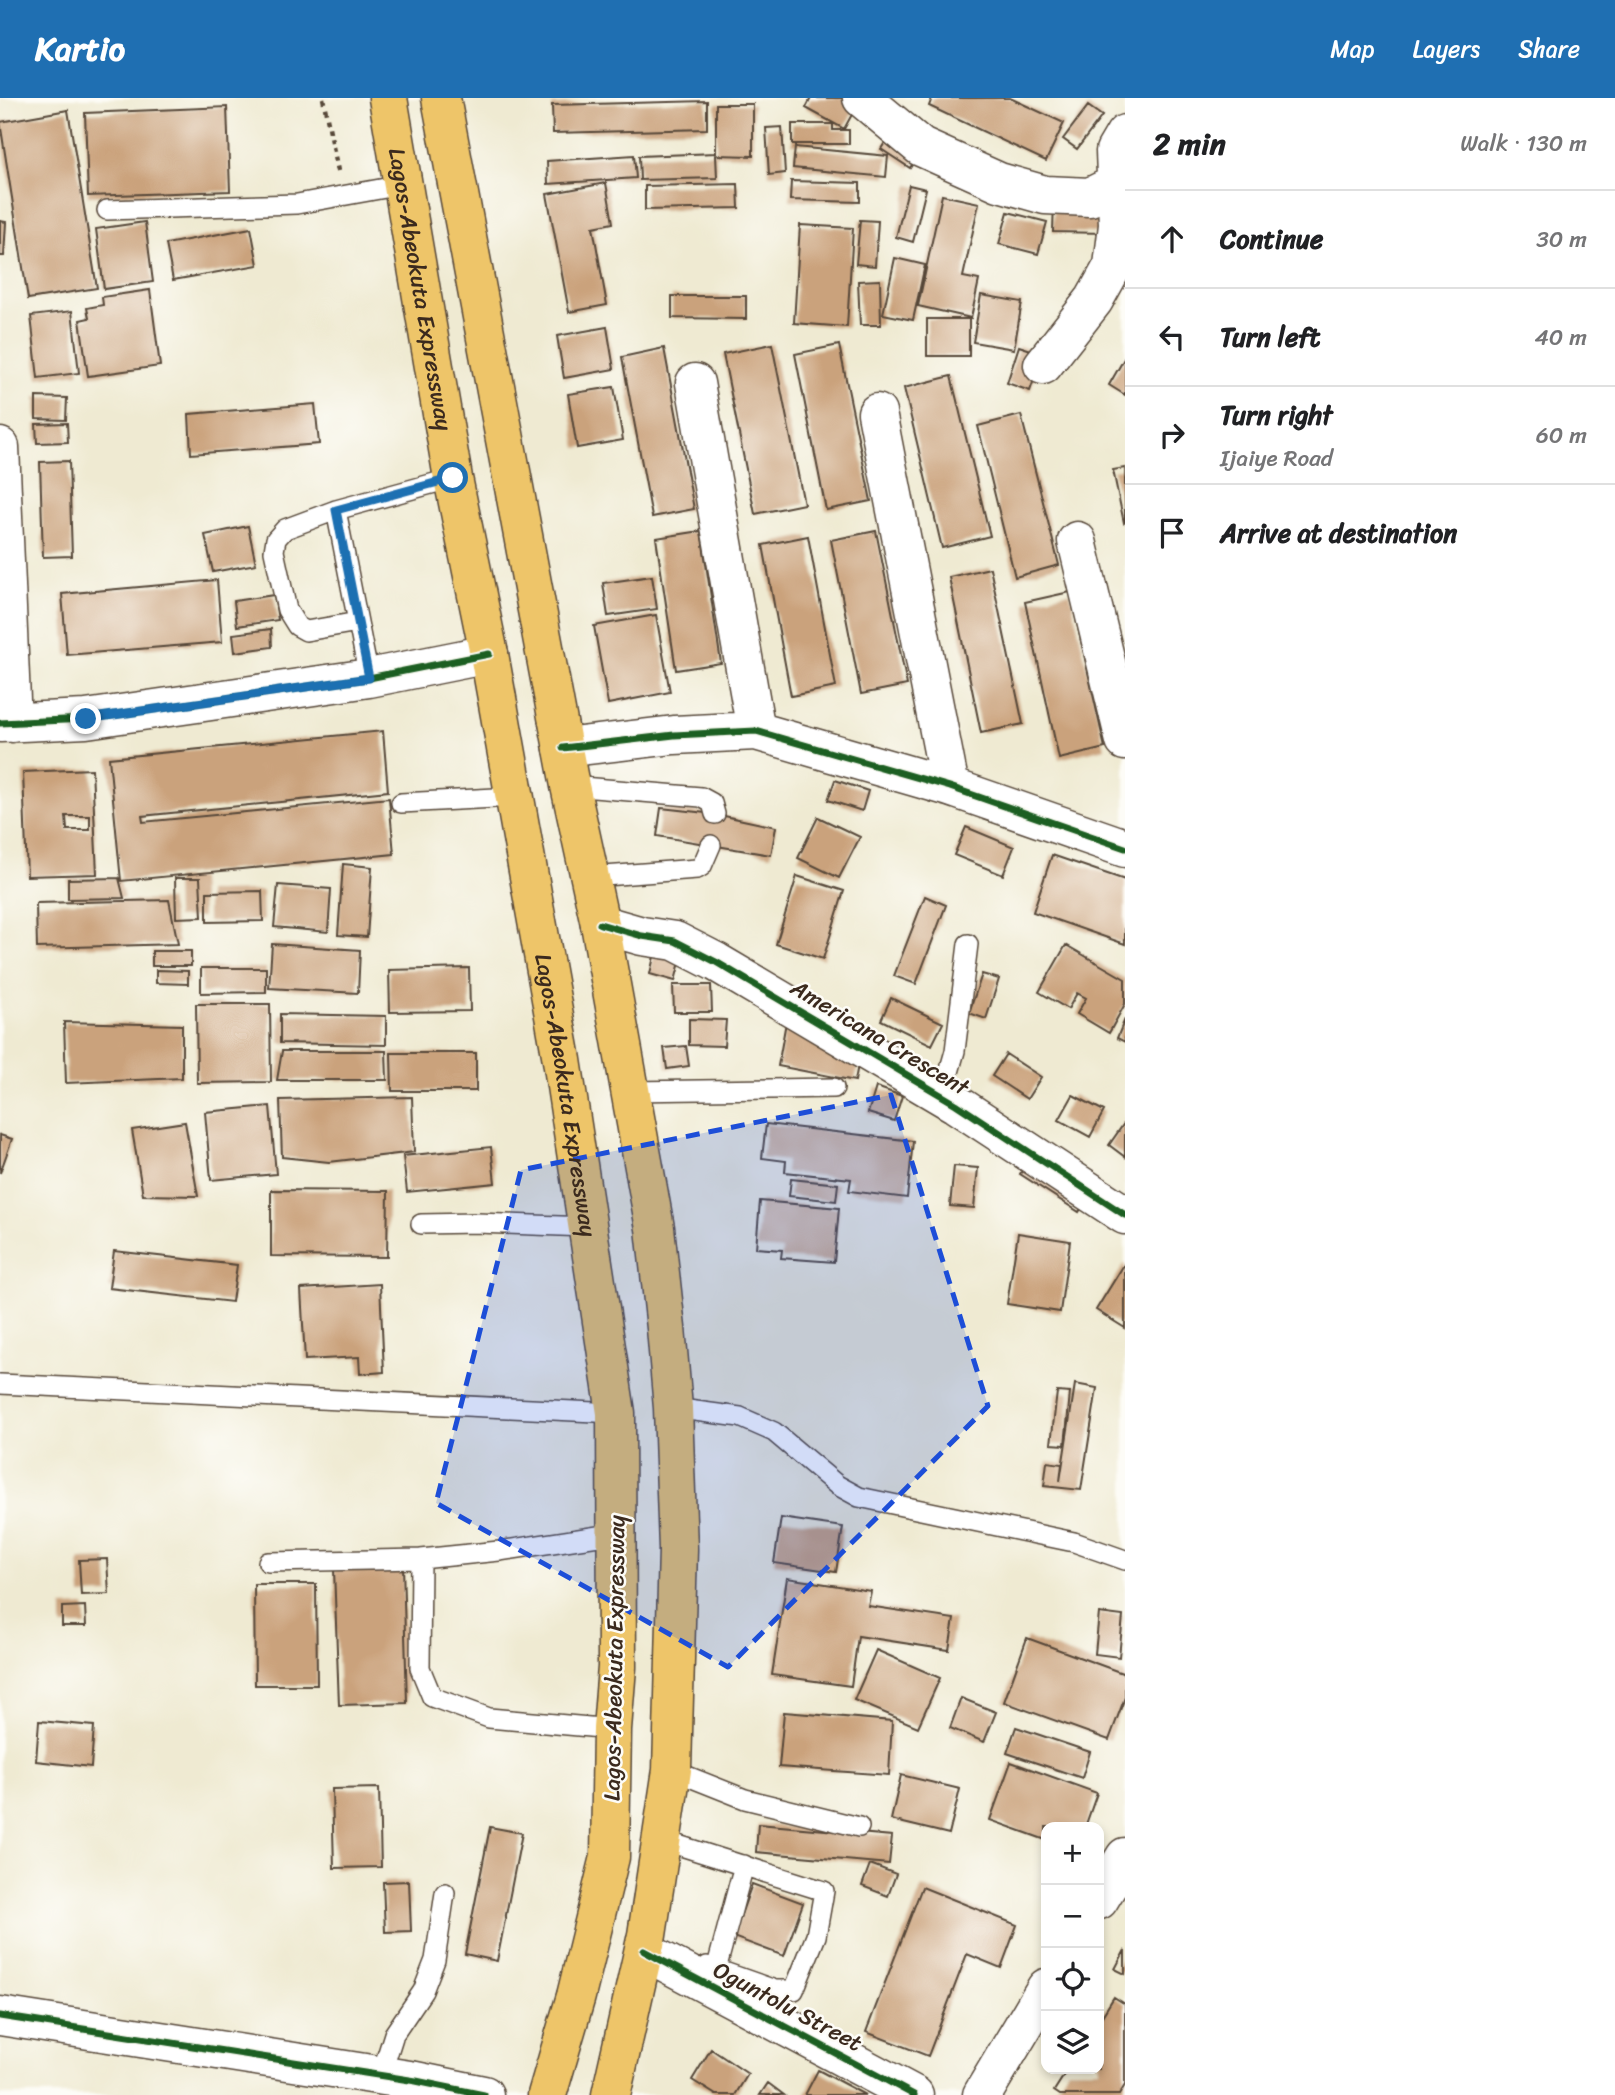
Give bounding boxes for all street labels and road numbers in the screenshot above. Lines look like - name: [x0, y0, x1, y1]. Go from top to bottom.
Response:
- street label: Lagos-Abeokuta Expressway: [376, 145, 465, 434]
- street label: Lagos-Abeokuta Expressway: [522, 950, 609, 1240]
- street label: Americana Crescent: [782, 967, 979, 1108]
- street label: Lagos-Abeokuta Expressway: [592, 1514, 637, 1801]
- street label: Oguntolu Street: [705, 1950, 870, 2063]

